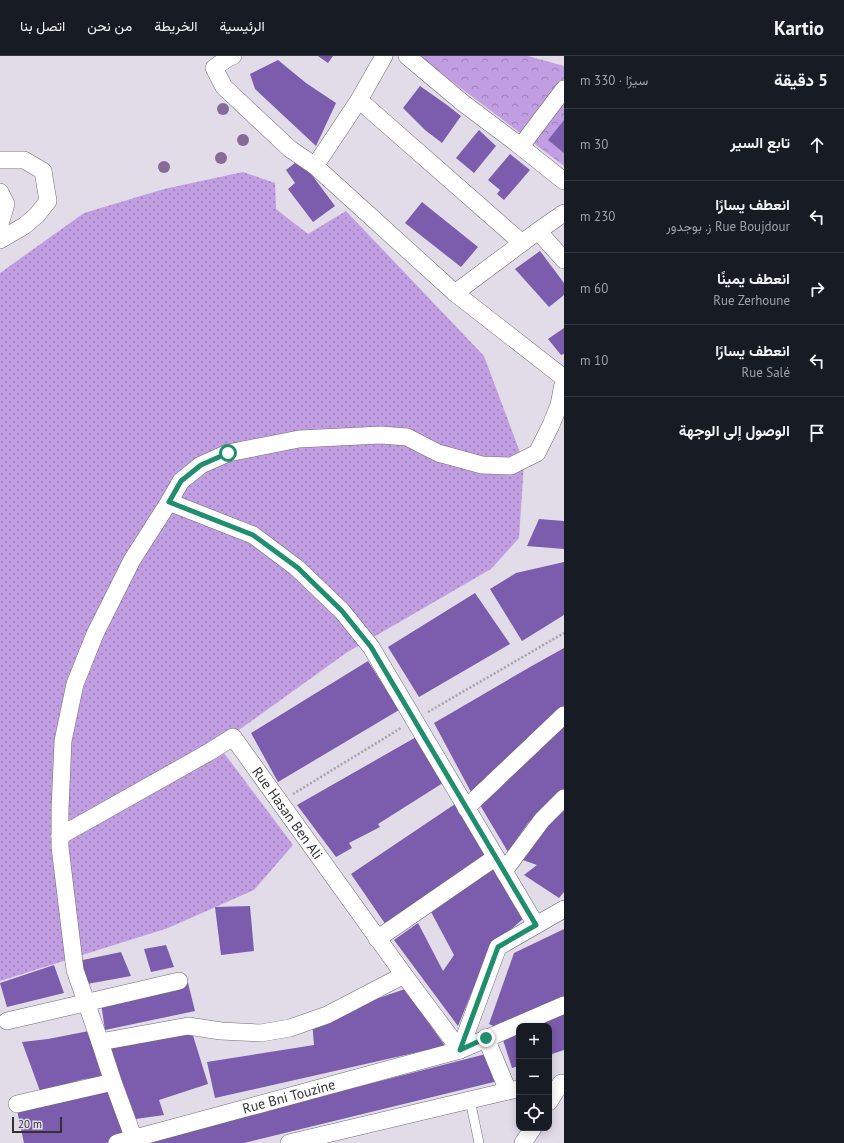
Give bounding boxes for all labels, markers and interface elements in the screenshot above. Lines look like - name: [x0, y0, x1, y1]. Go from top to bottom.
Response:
- text: Kartio: [774, 16, 824, 40]
- text: اتصل بنا: [20, 17, 65, 35]
- text: من نحن: [87, 17, 132, 35]
- text: الخريطة: [154, 17, 197, 35]
- text: الرئيسية: [219, 17, 265, 35]
- text: 5 دقيقة: [774, 69, 828, 91]
- text: سيرًا · 330 m: [580, 72, 648, 89]
- text: تابع السير: [730, 133, 790, 152]
- icon: ahead: [806, 134, 828, 156]
- text: 30 m: [580, 136, 608, 153]
- text: انعطف يسارًا: [715, 195, 790, 214]
- icon: left: [806, 206, 828, 228]
- text: 230 m: [580, 208, 615, 225]
- text: Rue Boujdour ز. بوجدور: [666, 218, 790, 235]
- text: انعطف يمينًا: [717, 269, 790, 288]
- icon: right: [806, 278, 828, 300]
- text: 60 m: [580, 280, 608, 297]
- text: Rue Zerhoune: [713, 292, 790, 309]
- text: انعطف يسارًا: [715, 341, 790, 360]
- icon: left: [806, 350, 828, 372]
- text: 10 m: [580, 352, 608, 369]
- text: Rue Salé: [742, 364, 790, 381]
- text: الوصول إلى الوجهة: [679, 421, 790, 440]
- icon: arrive: [806, 422, 828, 444]
- route start: [219, 444, 237, 462]
- street label: Rue Hasan Ben Ali: [248, 763, 327, 863]
- map controls: [516, 1023, 552, 1131]
- button: +: [516, 1023, 552, 1059]
- route end: [477, 1029, 495, 1047]
- button: −: [516, 1059, 552, 1095]
- street label: Rue Bni Touzine: [240, 1075, 337, 1118]
- button: locate: [516, 1095, 552, 1131]
- scale bar: [12, 1115, 62, 1134]
- text: 20 m: [18, 1117, 42, 1131]

